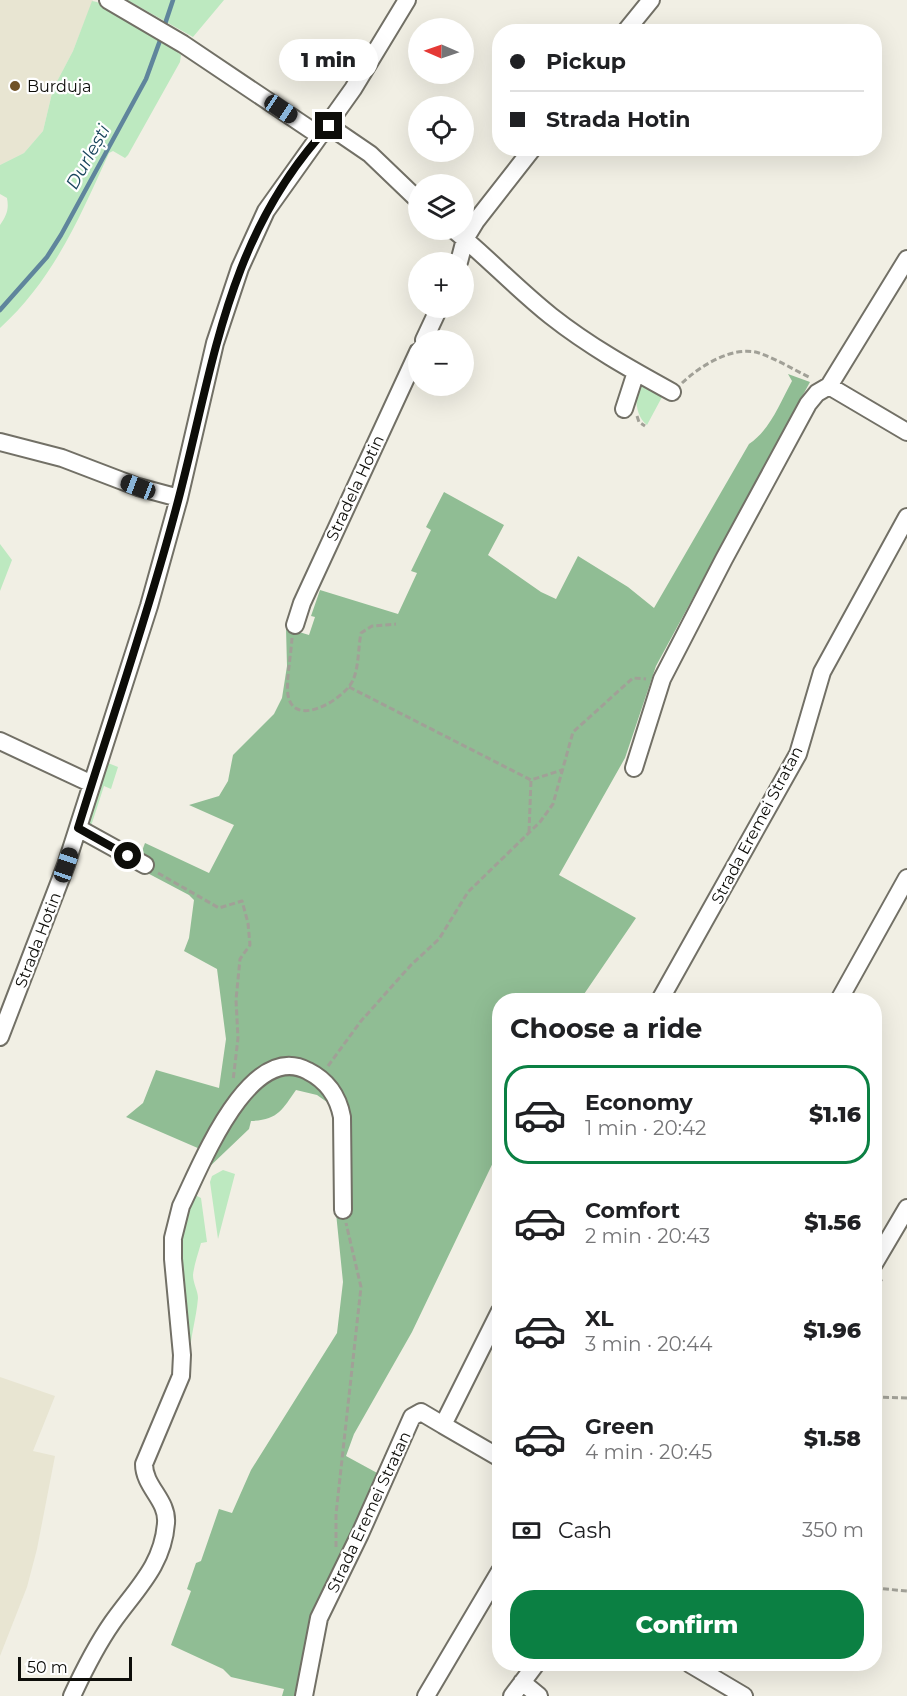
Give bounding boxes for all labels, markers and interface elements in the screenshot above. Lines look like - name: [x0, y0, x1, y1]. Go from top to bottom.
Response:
- north arrow: [408, 18, 474, 84]
- map controls: [408, 18, 474, 396]
- callout: 1 min: [280, 39, 378, 81]
- text: 1 min: [301, 48, 356, 72]
- text: Pickup: [546, 48, 626, 75]
- place label: Burduja: [27, 77, 91, 96]
- marker: Burduja: [8, 79, 22, 93]
- car: [261, 91, 301, 127]
- button: locate: [408, 96, 474, 162]
- text: Strada Hotin: [546, 106, 691, 133]
- route end: [315, 112, 342, 139]
- water label: Durlești: [61, 121, 116, 194]
- button: layers: [408, 174, 474, 240]
- button: +: [408, 252, 474, 318]
- button: −: [408, 330, 474, 396]
- street label: Stradela Hotin: [322, 432, 388, 544]
- car: [118, 472, 158, 502]
- street label: Strada Eremei Stratan: [707, 743, 807, 907]
- route start: [114, 842, 141, 869]
- car: [52, 845, 80, 885]
- street label: Strada Hotin: [11, 890, 65, 990]
- text: Choose a ride: [510, 1012, 702, 1045]
- icon: car: [513, 1088, 567, 1142]
- text: Economy: [585, 1089, 693, 1116]
- text: $1.16: [809, 1101, 861, 1128]
- text: 1 min · 20:42: [585, 1116, 706, 1140]
- icon: car: [513, 1196, 567, 1250]
- text: Comfort: [585, 1197, 680, 1224]
- text: $1.56: [804, 1209, 861, 1236]
- text: 2 min · 20:43: [585, 1224, 710, 1248]
- icon: car: [513, 1304, 567, 1358]
- text: XL: [585, 1305, 614, 1332]
- text: $1.96: [803, 1317, 861, 1344]
- text: 3 min · 20:44: [585, 1332, 712, 1356]
- icon: car: [513, 1412, 567, 1466]
- text: Green: [585, 1413, 654, 1440]
- text: $1.58: [804, 1425, 861, 1452]
- street label: Strada Eremei Stratan: [323, 1428, 415, 1596]
- text: 4 min · 20:45: [585, 1440, 712, 1464]
- icon: cash: [510, 1514, 543, 1547]
- text: Cash: [558, 1517, 612, 1544]
- text: 350 m: [802, 1518, 864, 1542]
- button: Confirm: [510, 1590, 864, 1659]
- scale bar: [18, 1654, 132, 1682]
- text: 50 m: [27, 1658, 68, 1677]

